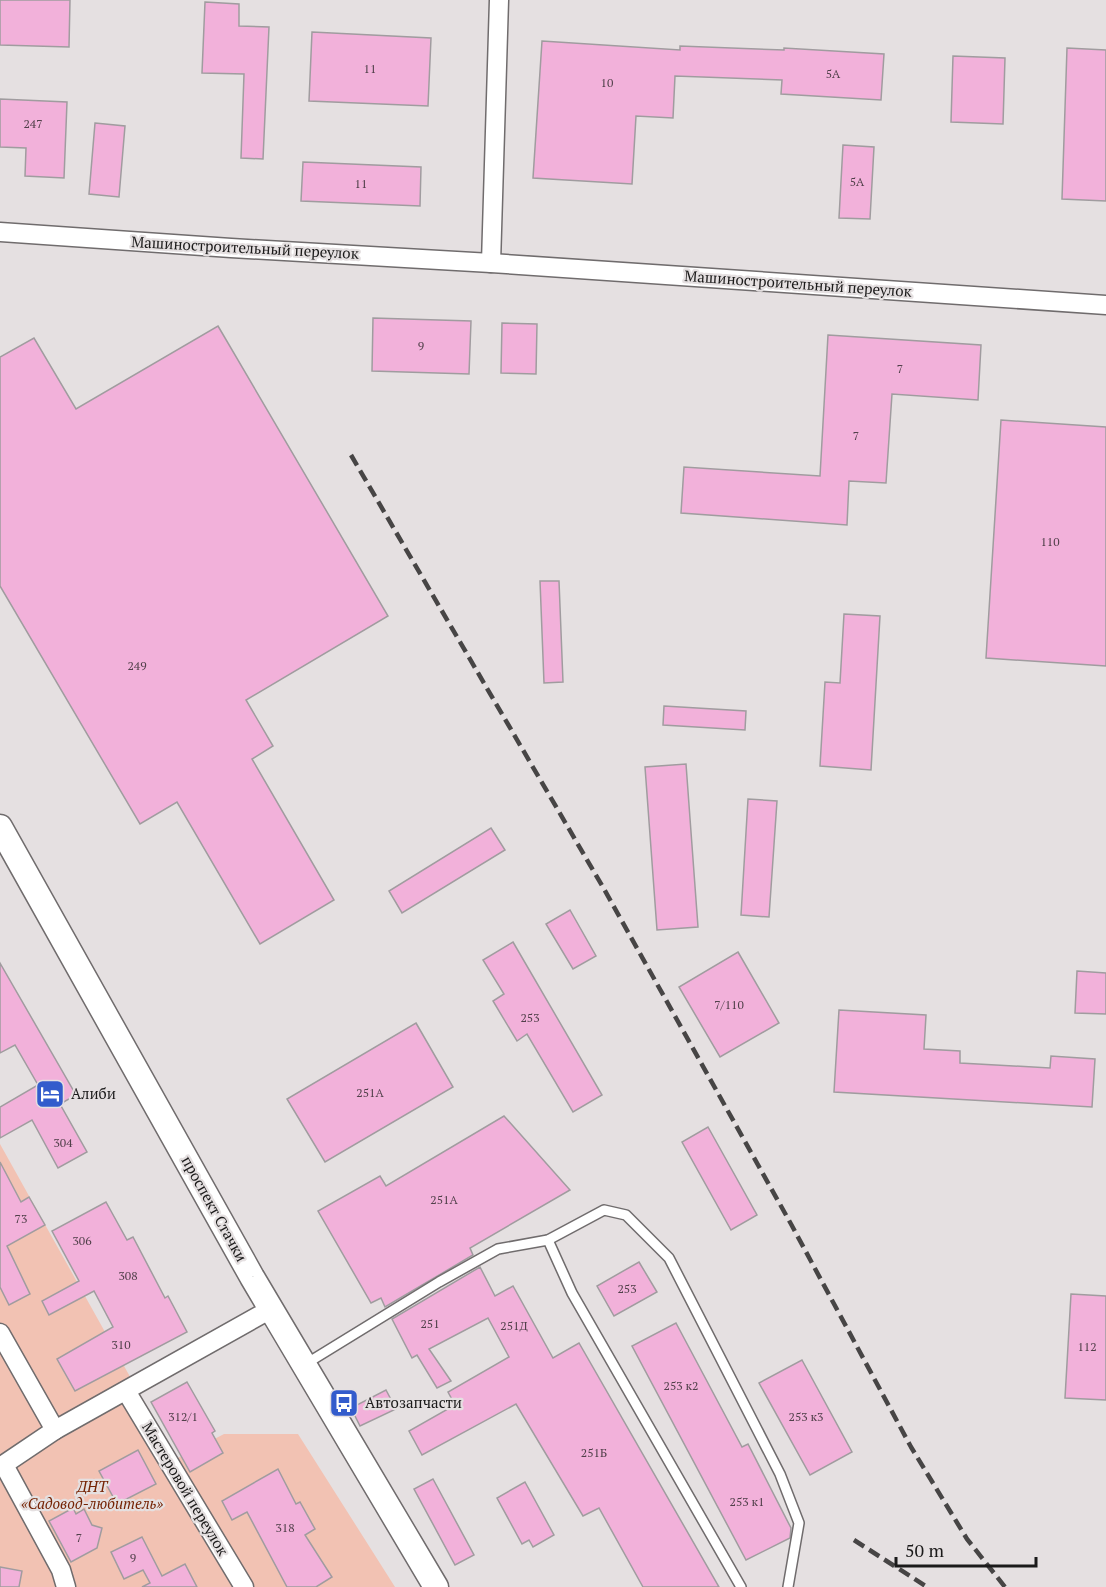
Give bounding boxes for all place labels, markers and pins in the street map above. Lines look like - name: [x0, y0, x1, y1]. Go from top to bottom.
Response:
- hotel icon: Алиби: [34, 1078, 66, 1110]
- place label: Алиби: [71, 1083, 116, 1103]
- bus stop icon: Автозапчасти: [328, 1387, 360, 1419]
- place label: Автозапчасти: [365, 1392, 462, 1412]

